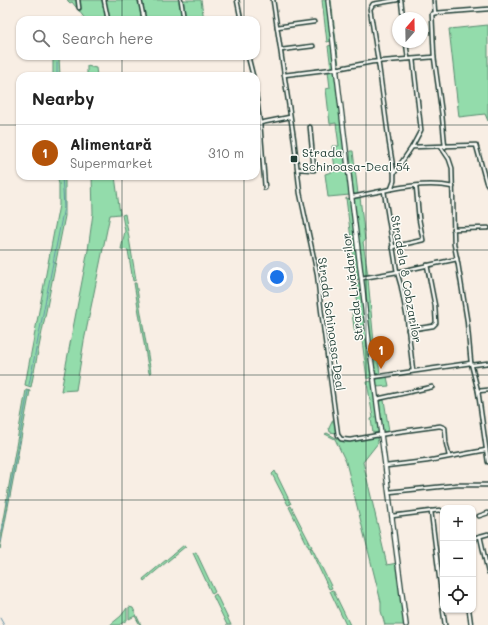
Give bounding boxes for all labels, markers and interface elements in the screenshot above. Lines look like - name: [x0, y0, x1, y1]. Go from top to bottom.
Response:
- north arrow: [392, 12, 428, 48]
- search box: [16, 16, 260, 60]
- icon: search: [30, 27, 52, 49]
- text: Search here: [62, 28, 153, 48]
- text: Nearby: [32, 87, 94, 109]
- text: Alimentară: [70, 134, 152, 154]
- text: 1: [42, 144, 48, 161]
- text: 310 m: [208, 144, 244, 161]
- place label: Strada Schinoasa-Deal 54: [302, 144, 410, 174]
- text: Supermarket: [70, 154, 153, 171]
- marker: Strada Schinoasa-Deal 54: [289, 154, 299, 164]
- street label: Stradela 8 Cobzarilor: [388, 214, 426, 344]
- street label: Strada Livădarilor: [337, 232, 367, 342]
- street label: Strada Schinoasa-Deal: [315, 256, 349, 392]
- your location: [267, 267, 287, 287]
- pin: 1: [368, 336, 394, 369]
- map controls: [440, 505, 476, 613]
- button: +: [440, 505, 476, 541]
- button: −: [440, 541, 476, 577]
- button: locate: [440, 577, 476, 613]

